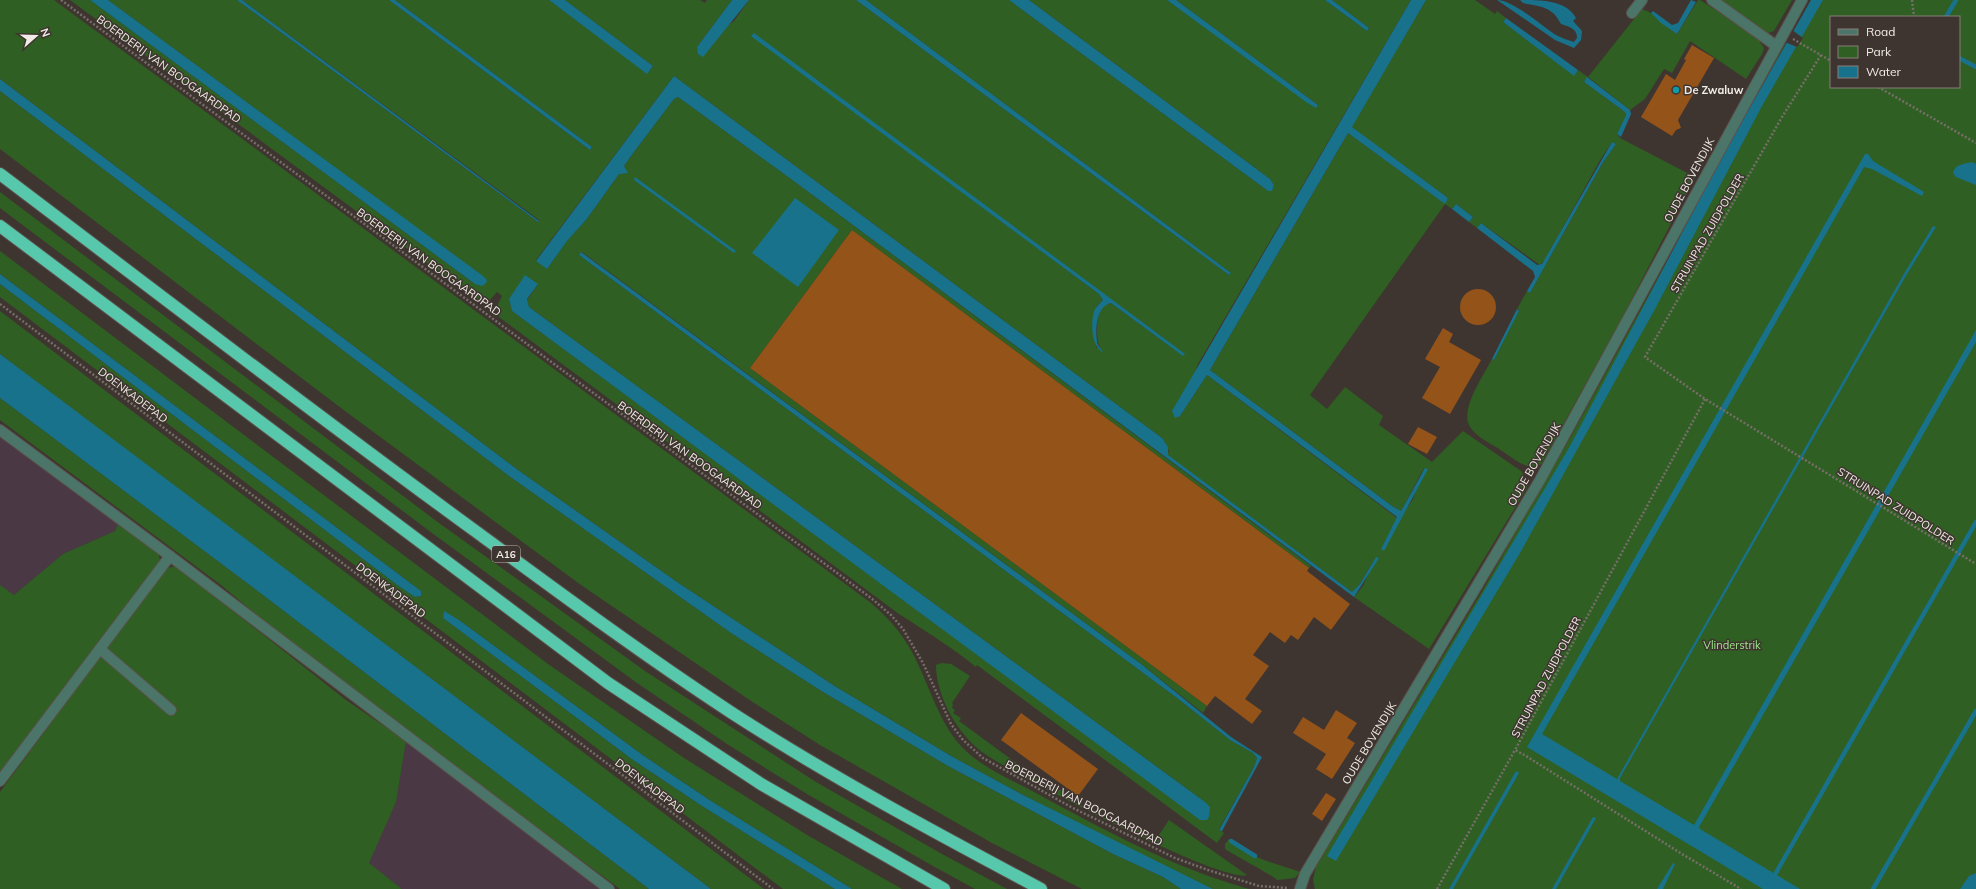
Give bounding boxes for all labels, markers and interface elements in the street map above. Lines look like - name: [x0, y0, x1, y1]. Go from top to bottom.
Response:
- street label: BOERDERIJ VAN BOOGAARDPAD: [94, 12, 244, 126]
- north arrow: [16, 16, 56, 56]
- legend: [1830, 16, 1960, 88]
- text: Road: [1866, 24, 1895, 39]
- text: N: [37, 26, 53, 39]
- text: Park: [1866, 44, 1892, 59]
- text: Water: [1866, 64, 1902, 79]
- place label: De Zwaluw: [1684, 83, 1744, 97]
- marker: De Zwaluw: [1671, 85, 1681, 95]
- street label: OUDE BOVENDIJK: [1661, 134, 1718, 225]
- street label: STRUINPAD ZUIDPOLDER: [1667, 171, 1747, 295]
- street label: BOERDERIJ VAN BOOGAARDPAD: [354, 205, 504, 319]
- street label: DOENKADEPAD: [95, 364, 171, 426]
- street label: BOERDERIJ VAN BOOGAARDPAD: [615, 398, 765, 512]
- street label: OUDE BOVENDIJK: [1504, 419, 1564, 508]
- street label: STRUINPAD ZUIDPOLDER: [1835, 464, 1957, 548]
- road number: A16: [492, 546, 520, 562]
- street label: DOENKADEPAD: [353, 559, 429, 621]
- street label: STRUINPAD ZUIDPOLDER: [1508, 614, 1584, 740]
- park label: Vlinderstrik: [1703, 638, 1761, 652]
- street label: OUDE BOVENDIJK: [1339, 698, 1400, 787]
- street label: DOENKADEPAD: [612, 755, 688, 817]
- street label: BOERDERIJ VAN BOOGAARDPAD: [1003, 757, 1165, 849]

